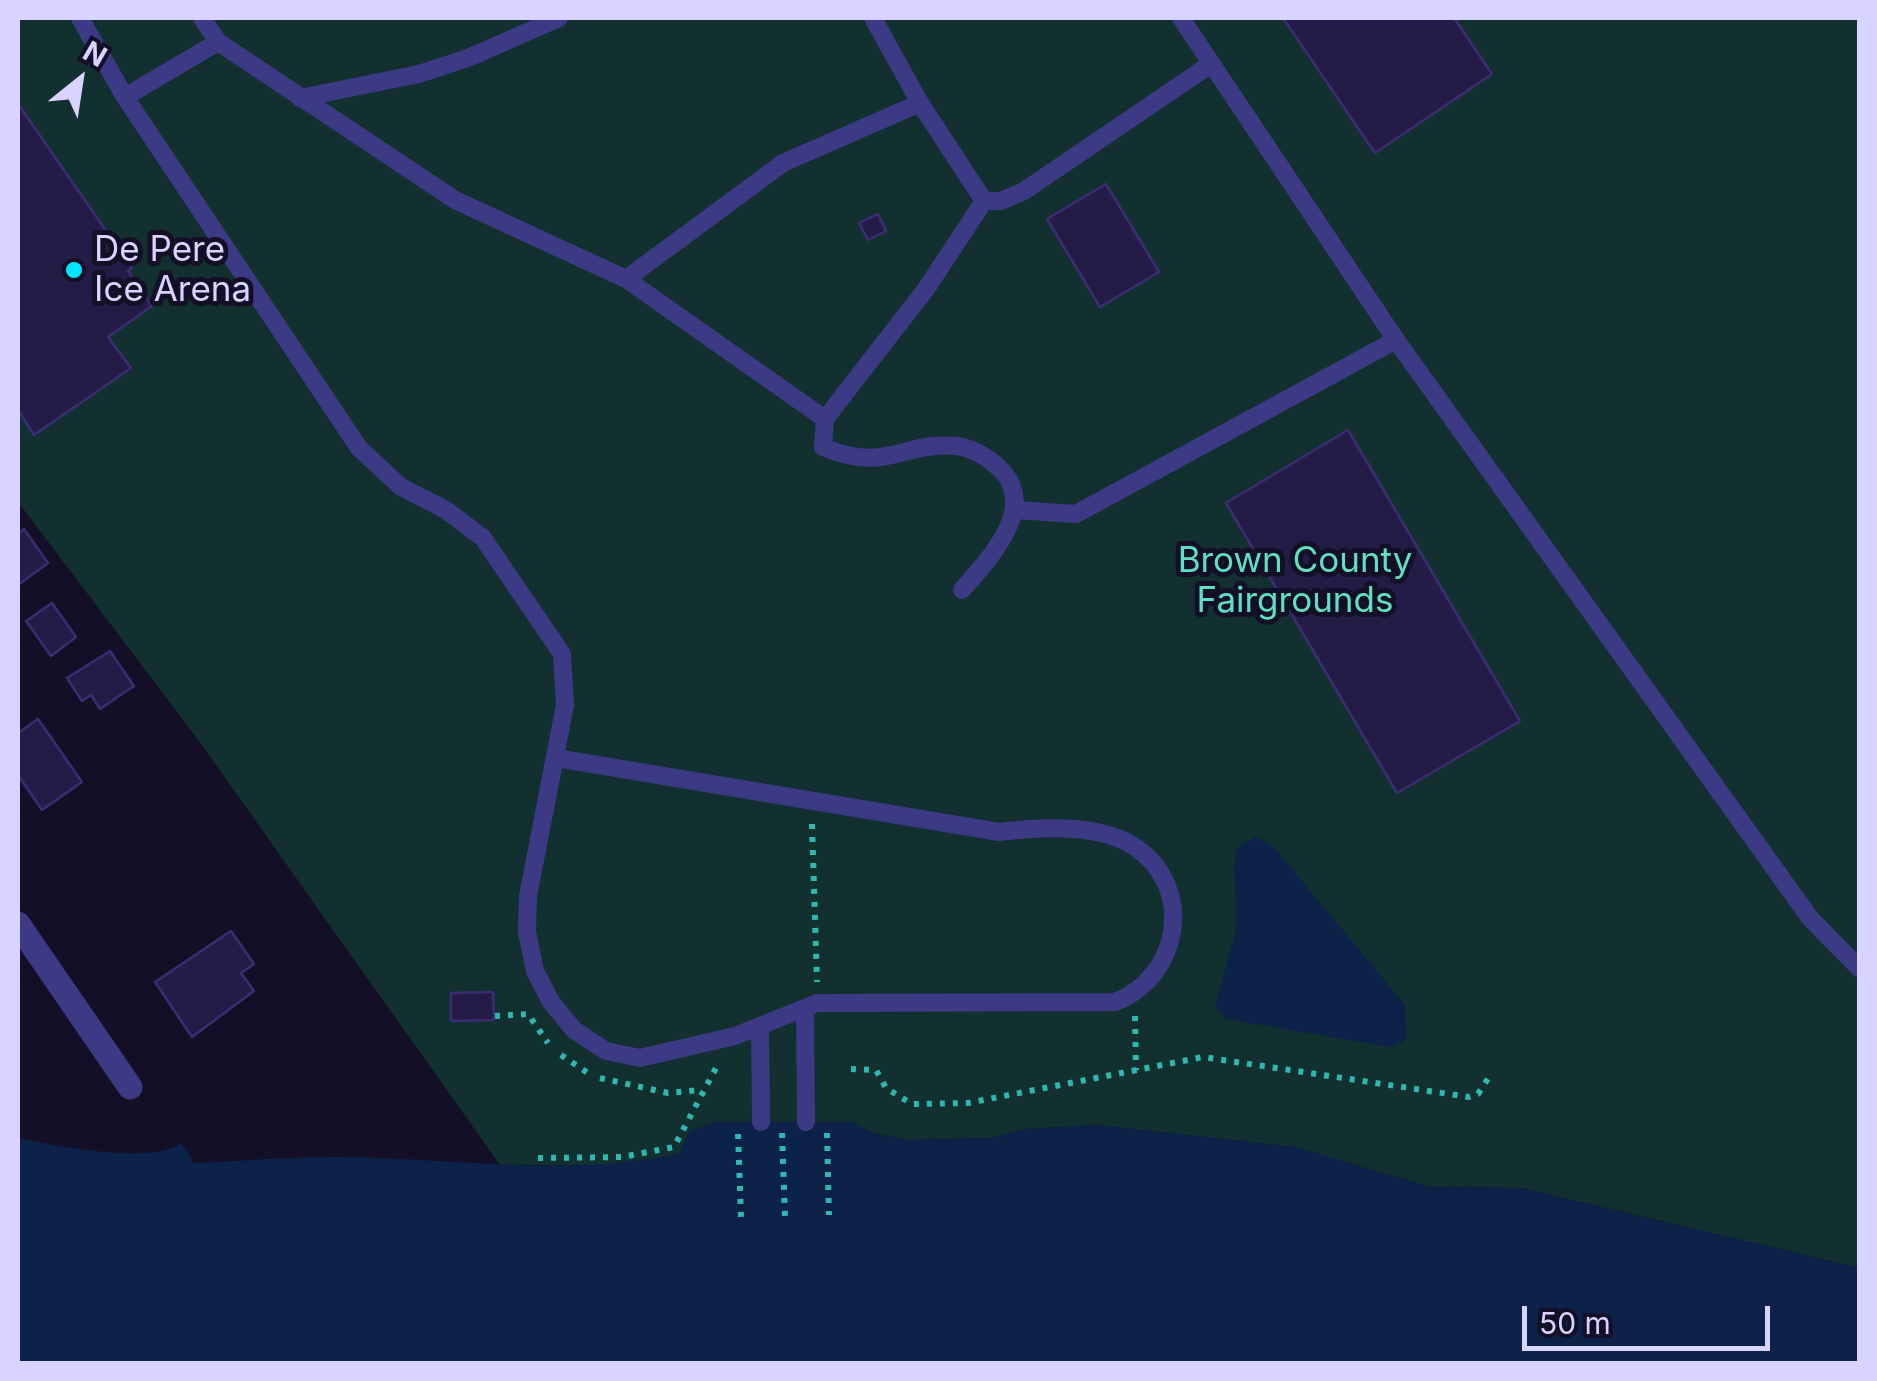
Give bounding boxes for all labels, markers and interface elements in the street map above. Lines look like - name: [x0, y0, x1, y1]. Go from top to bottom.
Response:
- north arrow: [30, 30, 130, 130]
- text: N: [77, 34, 113, 74]
- place label: De Pere Ice Arena: [94, 229, 251, 311]
- marker: De Pere Ice Arena: [63, 259, 85, 281]
- park label: Brown County Fairgrounds: [1178, 540, 1412, 622]
- scale bar: [1527, 1286, 1774, 1348]
- text: 50 m: [1539, 1305, 1611, 1341]

